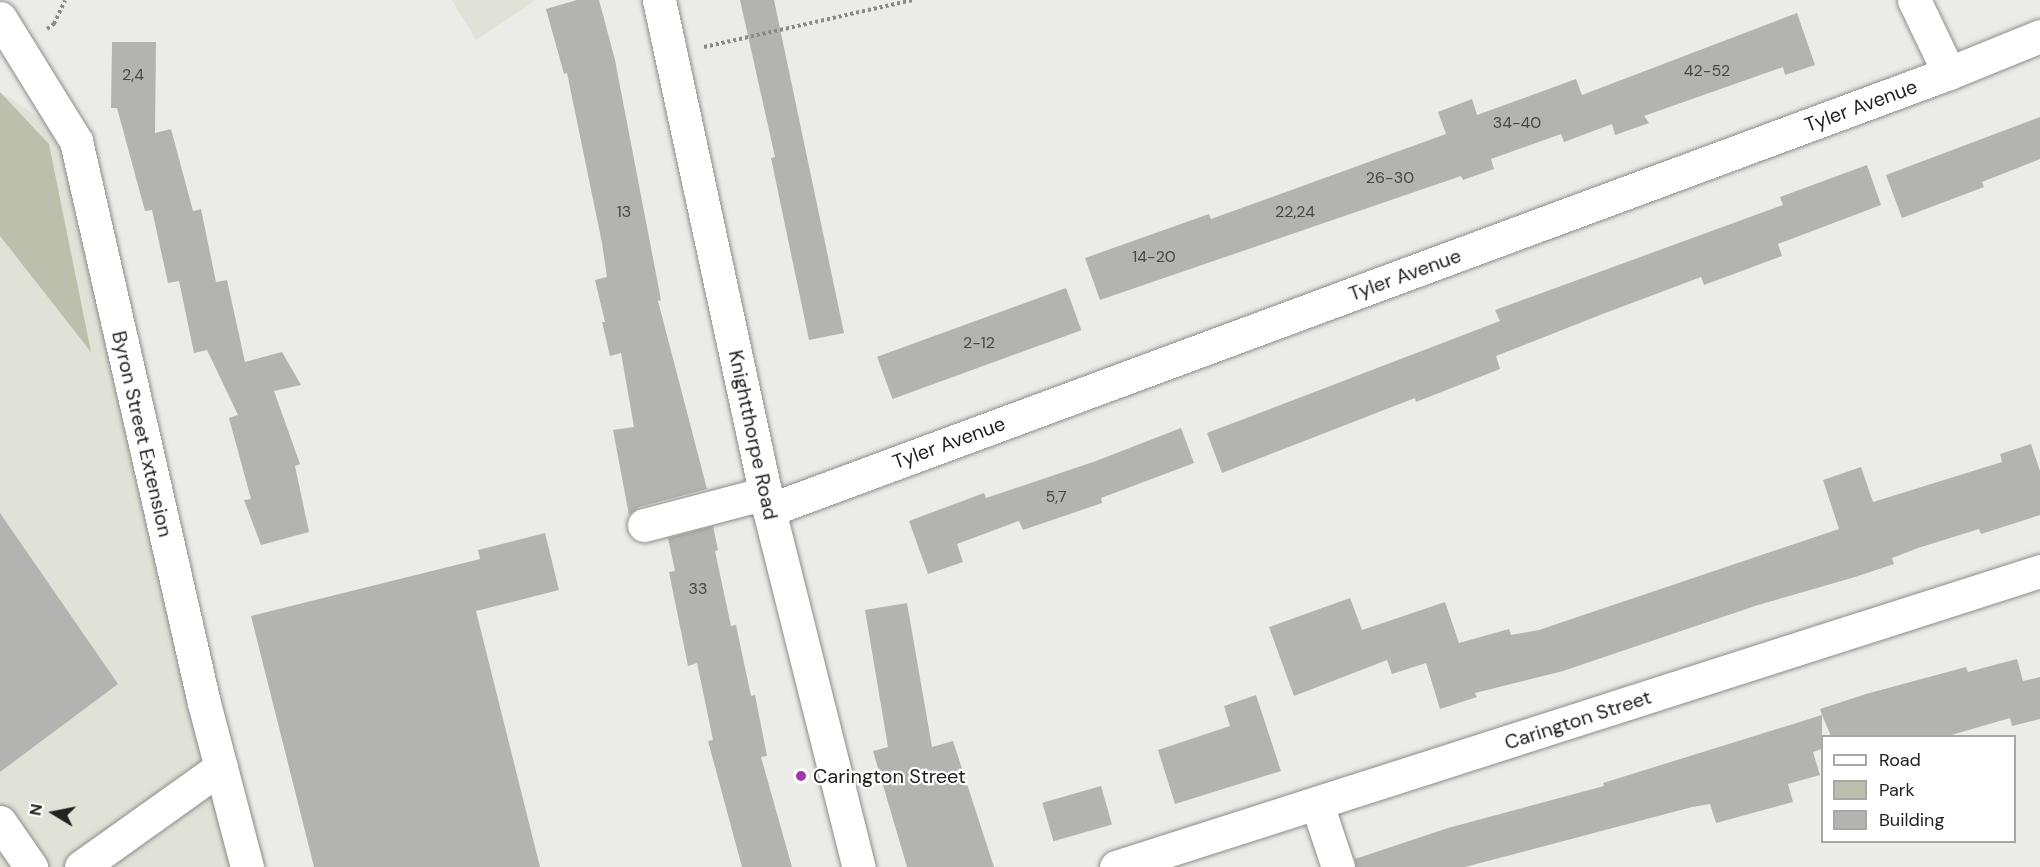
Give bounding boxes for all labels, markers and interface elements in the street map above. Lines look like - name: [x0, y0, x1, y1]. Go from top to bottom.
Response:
- house number: 42-52: [1684, 61, 1730, 81]
- house number: 2,4: [122, 65, 144, 85]
- street label: Tyler Avenue: [1802, 75, 1920, 137]
- house number: 34-40: [1493, 113, 1541, 133]
- house number: 26-30: [1366, 168, 1414, 188]
- house number: 13: [617, 202, 631, 222]
- house number: 22,24: [1275, 202, 1315, 222]
- street label: Tyler Avenue: [1346, 244, 1464, 306]
- house number: 14-20: [1132, 247, 1176, 267]
- street label: Byron Street Extension: [107, 329, 177, 539]
- house number: 2-12: [963, 333, 995, 353]
- street label: Knightthorpe Road: [723, 348, 783, 522]
- street label: Tyler Avenue: [890, 412, 1008, 474]
- house number: 5,7: [1045, 487, 1067, 507]
- house number: 33: [689, 579, 707, 599]
- street label: Carington Street: [1502, 685, 1654, 755]
- legend: [1821, 735, 2016, 843]
- text: Road: [1879, 748, 1921, 772]
- place label: Carington Street: [813, 764, 966, 788]
- marker: Carington Street: [794, 769, 808, 783]
- text: Park: [1879, 778, 1915, 802]
- north arrow: [24, 783, 84, 843]
- text: N: [24, 802, 47, 817]
- text: Building: [1879, 808, 1944, 832]

